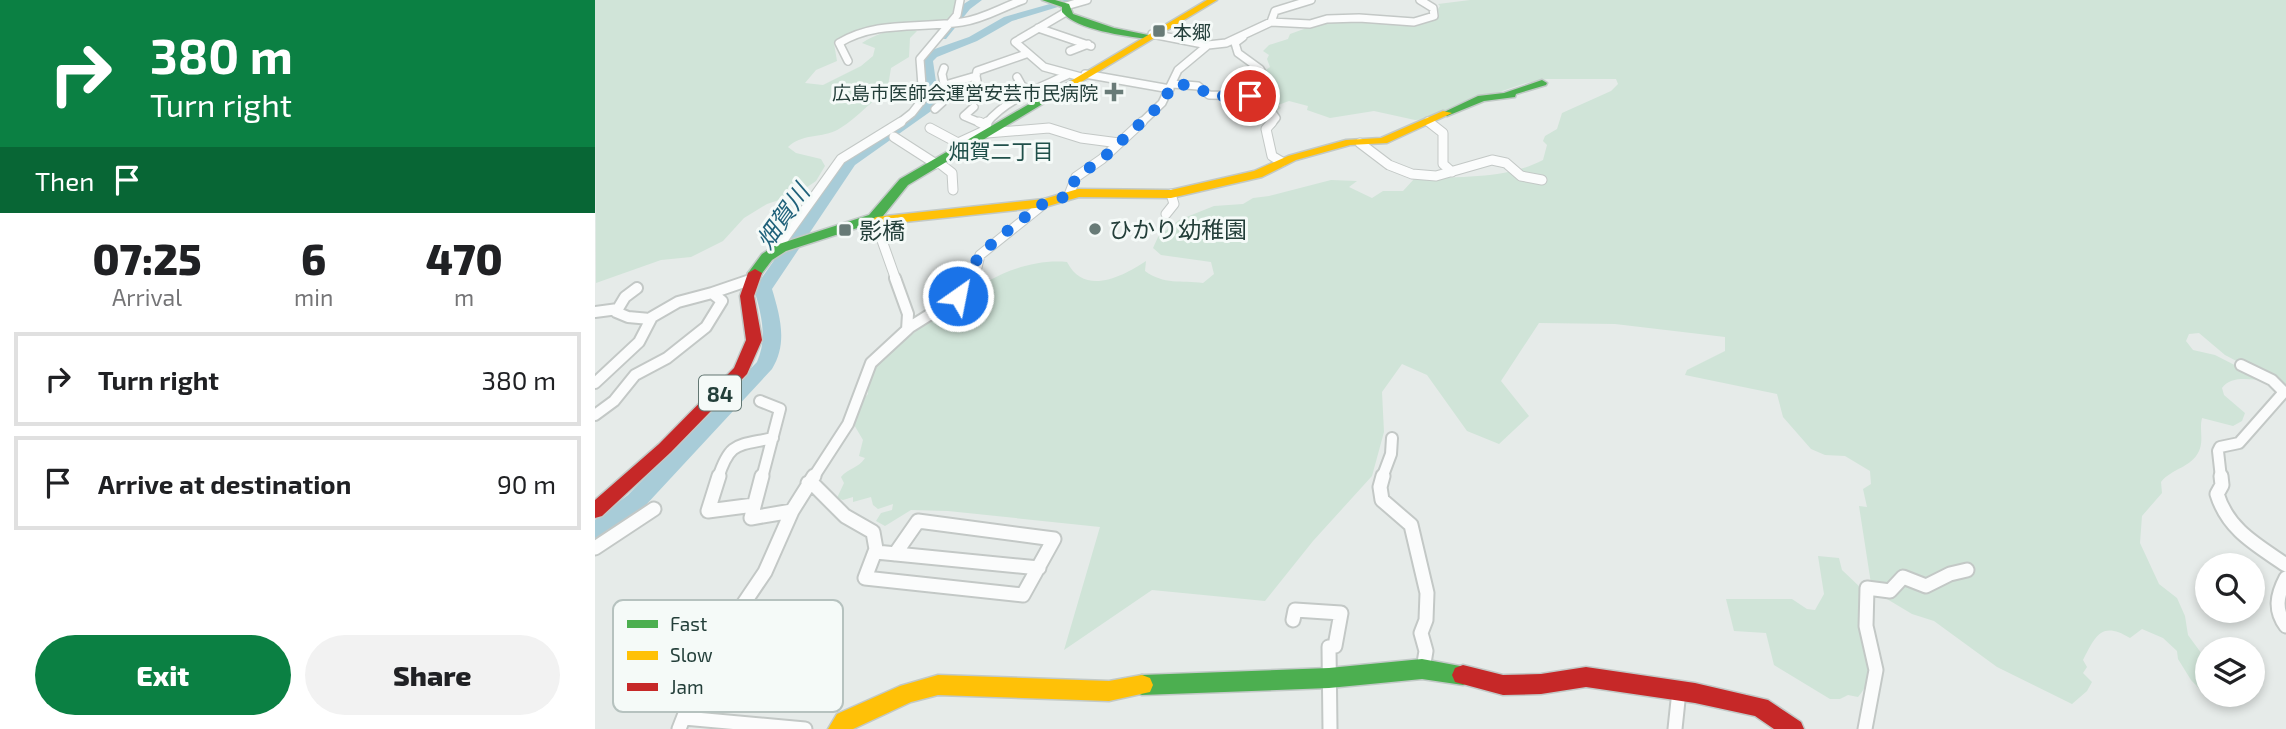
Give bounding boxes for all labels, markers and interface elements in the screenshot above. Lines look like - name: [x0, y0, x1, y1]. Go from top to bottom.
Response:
- place label: 本郷: [1173, 20, 1211, 43]
- marker: 本郷: [1151, 23, 1167, 39]
- text: 380 m: [150, 25, 293, 84]
- icon: right: [35, 28, 126, 119]
- pin: [1220, 66, 1280, 126]
- icon: arrive: [1231, 77, 1269, 115]
- place label: 広島市医師会運営安芸市民病院: [832, 81, 1098, 104]
- marker: 広島市医師会運営安芸市民病院: [1104, 82, 1124, 102]
- text: Turn right: [150, 85, 292, 123]
- district label: 畑賀二丁目: [949, 138, 1054, 163]
- icon: arrive: [108, 161, 146, 199]
- text: Then: [35, 165, 94, 196]
- water label: 畑賀川: [749, 176, 816, 254]
- place label: ひかり幼稚園: [1109, 215, 1247, 243]
- place label: 影橋: [859, 216, 905, 244]
- marker: ひかり幼稚園: [1087, 221, 1103, 237]
- marker: 影橋: [837, 222, 853, 238]
- text: 07:25: [92, 233, 202, 283]
- text: 6: [301, 233, 326, 283]
- text: 470: [426, 233, 503, 283]
- position arrow: [921, 259, 995, 333]
- text: Arrival: [112, 283, 182, 311]
- text: min: [294, 283, 333, 311]
- text: m: [454, 283, 474, 311]
- icon: right: [39, 360, 77, 398]
- text: Turn right: [98, 364, 219, 395]
- text: 380 m: [482, 364, 556, 395]
- road number: 84: [699, 376, 741, 410]
- icon: arrive: [39, 464, 77, 502]
- text: Arrive at destination: [98, 468, 351, 499]
- text: 90 m: [497, 468, 556, 499]
- map controls: [2195, 553, 2265, 707]
- button: search: [2195, 553, 2265, 623]
- legend: [613, 600, 843, 712]
- text: Fast: [670, 612, 707, 635]
- button: Exit: [35, 635, 291, 715]
- button: Share: [305, 635, 560, 715]
- button: layers: [2195, 637, 2265, 707]
- text: Slow: [670, 643, 713, 666]
- text: Jam: [670, 675, 704, 698]

